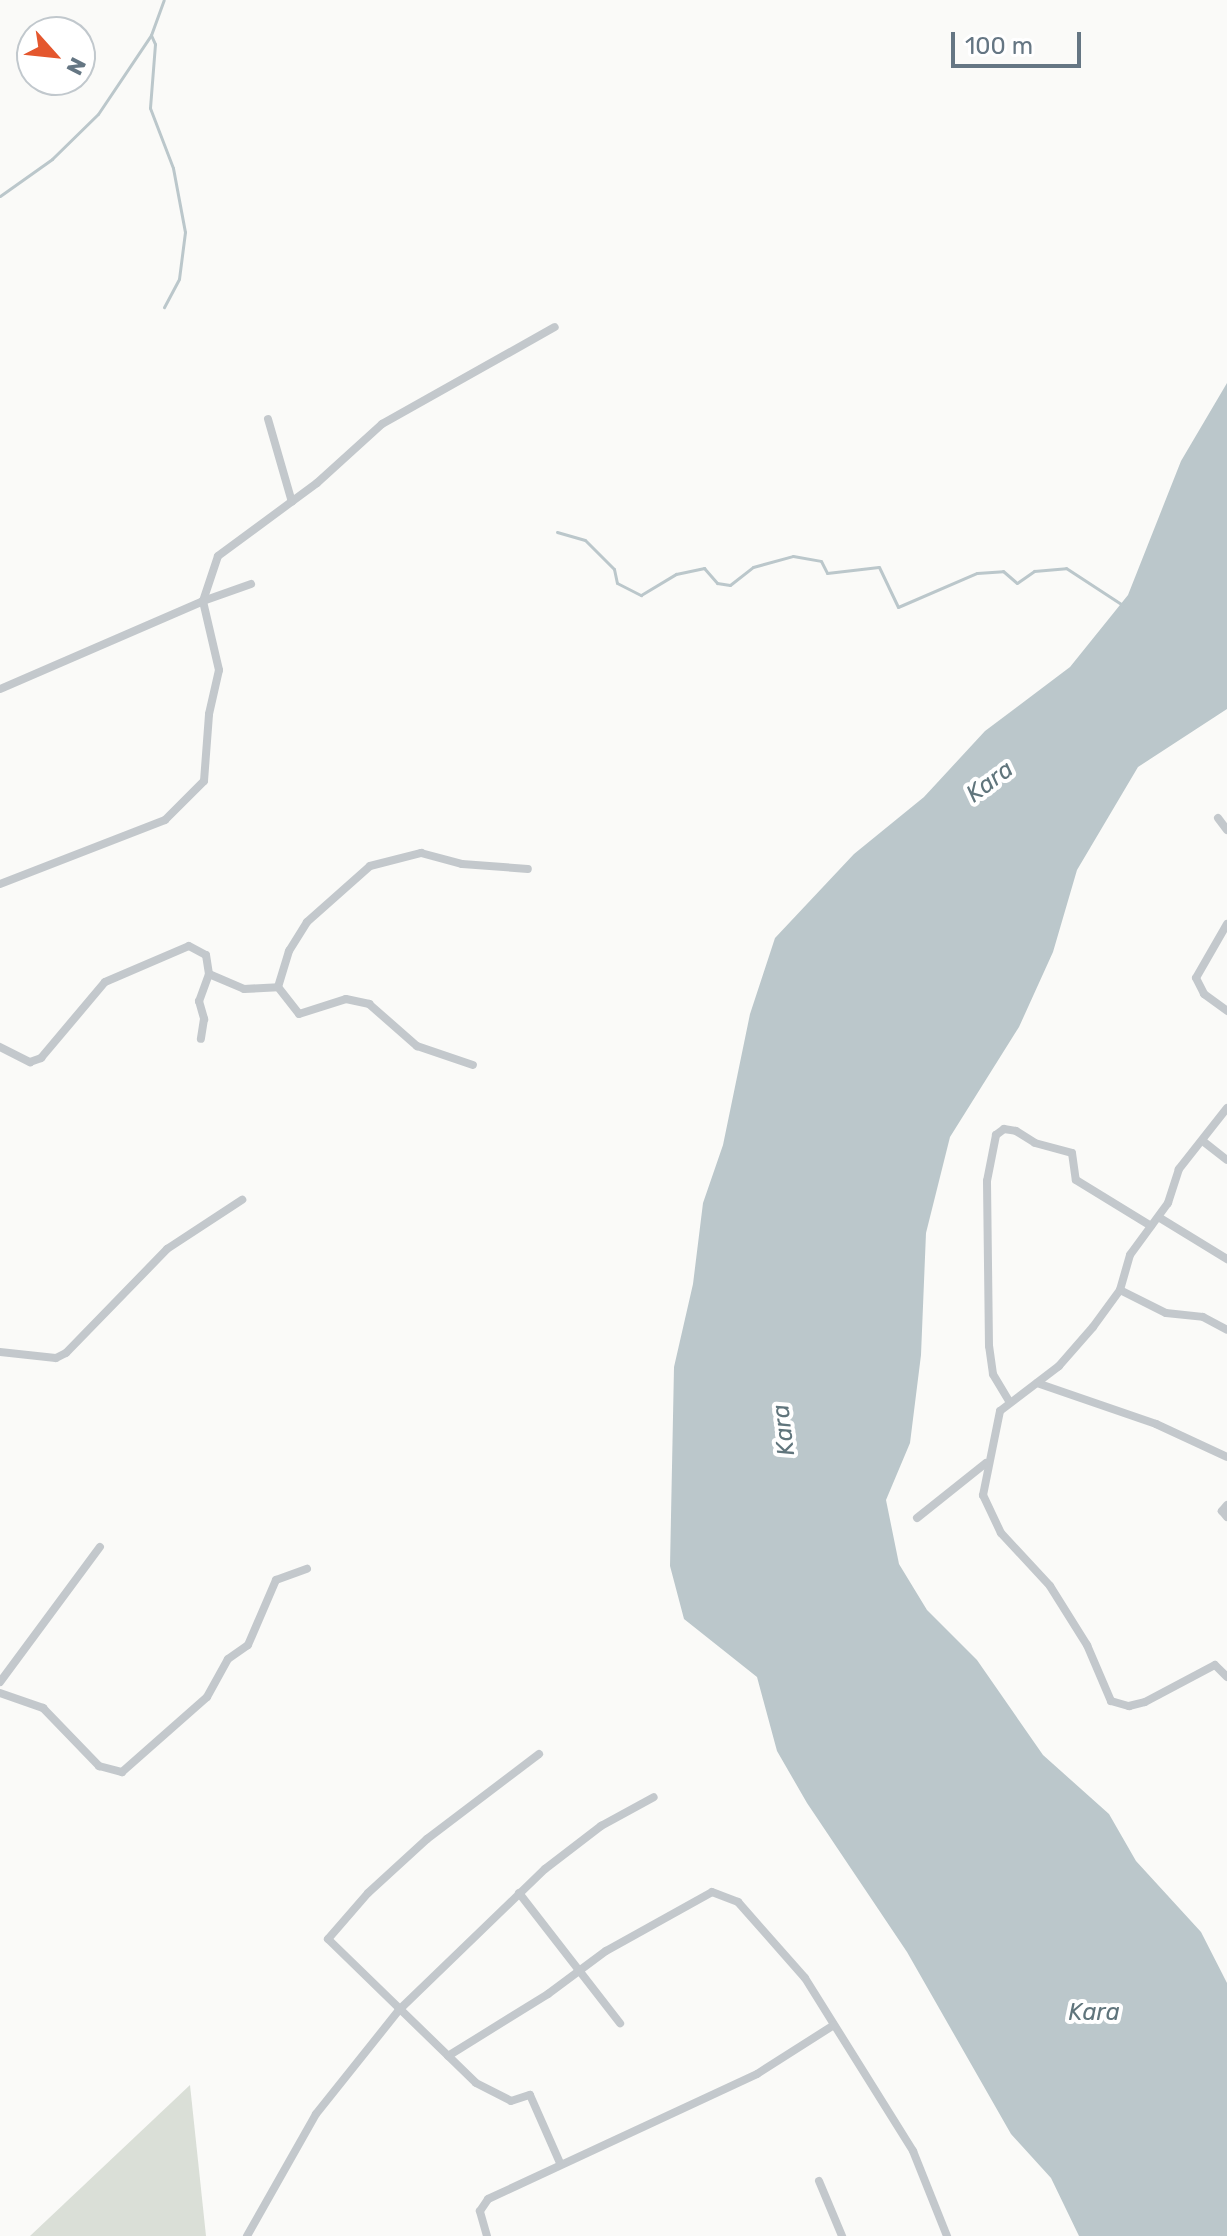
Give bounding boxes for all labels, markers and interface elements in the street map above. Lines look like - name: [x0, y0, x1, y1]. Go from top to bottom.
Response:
- north arrow: [16, 16, 96, 96]
- scale bar: [955, 16, 1085, 66]
- text: 100 m: [965, 32, 1033, 60]
- text: N: [60, 53, 92, 79]
- water label: Kara: [961, 755, 1019, 809]
- water label: Kara: [767, 1403, 801, 1457]
- water label: Kara: [1068, 1999, 1120, 2027]

